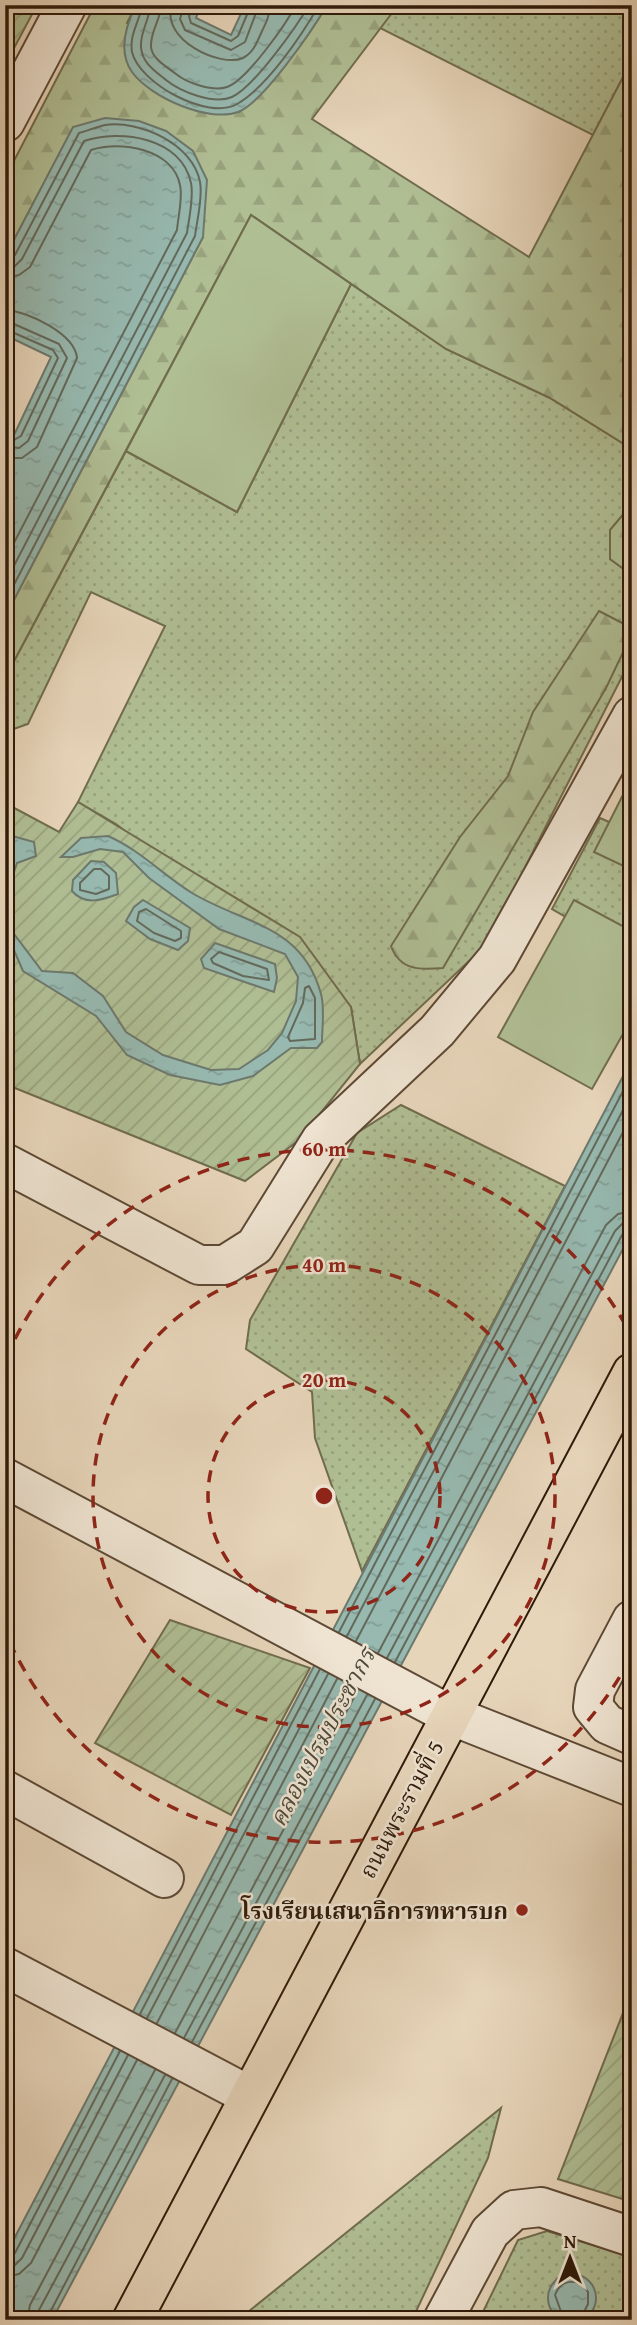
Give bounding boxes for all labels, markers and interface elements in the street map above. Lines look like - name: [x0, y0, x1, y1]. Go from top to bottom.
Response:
- text: 60 m: [302, 1133, 346, 1164]
- text: 40 m: [302, 1249, 346, 1280]
- text: 20 m: [302, 1364, 346, 1395]
- centre of rings: [312, 1484, 336, 1508]
- water label: คลองเปรมประชากร: [260, 1640, 385, 1832]
- street label: ถนนพระรามที่ 5: [351, 1734, 451, 1884]
- place label: โรงเรียนเสนาธิการทหารบก: [240, 1894, 508, 1927]
- marker: โรงเรียนเสนาธิการทหารบก: [514, 1902, 530, 1918]
- north arrow: [536, 2224, 606, 2294]
- text: N: [564, 2227, 577, 2255]

